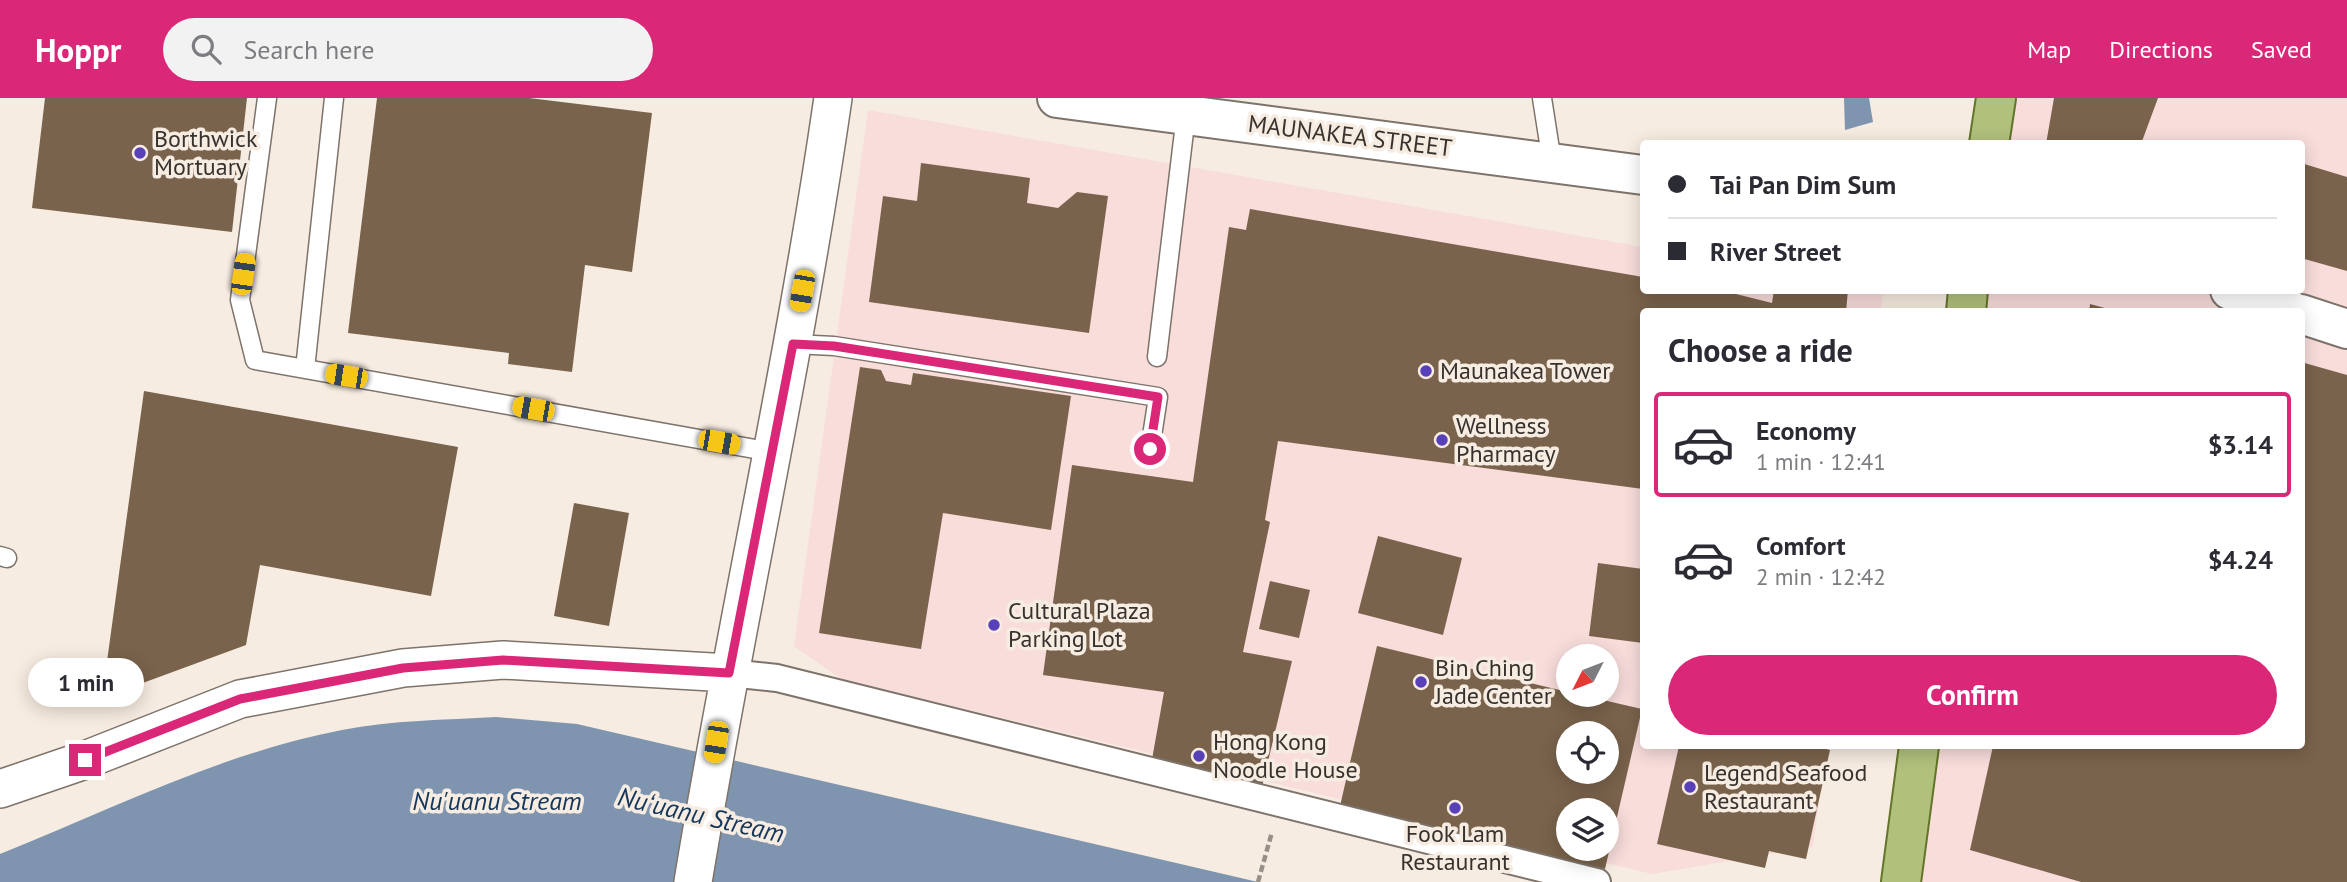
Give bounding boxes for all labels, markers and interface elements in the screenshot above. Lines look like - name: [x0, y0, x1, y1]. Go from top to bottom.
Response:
- search box: [163, 18, 653, 81]
- text: Hoppr: [35, 28, 121, 71]
- icon: search: [187, 30, 225, 68]
- text: Search here: [243, 33, 375, 66]
- text: Map: [2027, 34, 2071, 65]
- text: Directions: [2109, 34, 2213, 65]
- text: Saved: [2251, 34, 2312, 65]
- street label: MAUNAKEA STREET: [1246, 108, 1454, 163]
- place label: Borthwick Mortuary: [154, 123, 258, 182]
- marker: Borthwick Mortuary: [132, 145, 148, 161]
- text: Tai Pan Dim Sum: [1710, 168, 1896, 201]
- text: River Street: [1710, 235, 1841, 268]
- car: [230, 252, 257, 296]
- car: [789, 268, 816, 314]
- text: Choose a ride: [1668, 329, 1853, 371]
- place label: Maunakea Tower: [1440, 355, 1610, 386]
- car: [324, 362, 369, 390]
- marker: Maunakea Tower: [1418, 363, 1434, 379]
- car: [511, 395, 556, 423]
- place label: Wellness Pharmacy: [1456, 410, 1556, 469]
- icon: car: [1672, 413, 1735, 476]
- text: Economy: [1756, 414, 1856, 447]
- car: [697, 428, 742, 456]
- text: $3.14: [2208, 428, 2273, 461]
- marker: Wellness Pharmacy: [1434, 432, 1450, 448]
- route start: [1134, 433, 1166, 465]
- text: 1 min · 12:41: [1756, 447, 1886, 476]
- icon: car: [1672, 528, 1735, 591]
- text: Comfort: [1756, 529, 1846, 562]
- text: $4.24: [2208, 543, 2273, 576]
- text: 2 min · 12:42: [1756, 562, 1886, 591]
- place label: Cultural Plaza Parking Lot: [1008, 595, 1151, 654]
- marker: Cultural Plaza Parking Lot: [986, 617, 1002, 633]
- north arrow: [1556, 644, 1619, 707]
- map controls: [1556, 644, 1619, 861]
- place label: Bin Ching Jade Center: [1434, 652, 1552, 711]
- button: Confirm: [1668, 655, 2277, 735]
- callout: 1 min: [27, 658, 143, 708]
- text: 1 min: [58, 668, 114, 697]
- marker: Bin Ching Jade Center: [1413, 674, 1429, 690]
- car: [703, 720, 730, 764]
- button: locate: [1556, 721, 1619, 784]
- place label: Hong Kong Noodle House: [1213, 726, 1358, 785]
- route end: [69, 744, 101, 776]
- marker: Hong Kong Noodle House: [1191, 748, 1207, 764]
- place label: Legend Seafood Restaurant: [1704, 757, 1867, 816]
- water label: Nuʻuanu Stream: [615, 779, 788, 850]
- marker: Legend Seafood Restaurant: [1682, 779, 1698, 795]
- water label: Nu'uanu Stream: [412, 784, 582, 817]
- button: layers: [1556, 798, 1619, 861]
- marker: Fook Lam Restaurant: [1447, 800, 1463, 816]
- place label: Fook Lam Restaurant: [1400, 818, 1510, 877]

